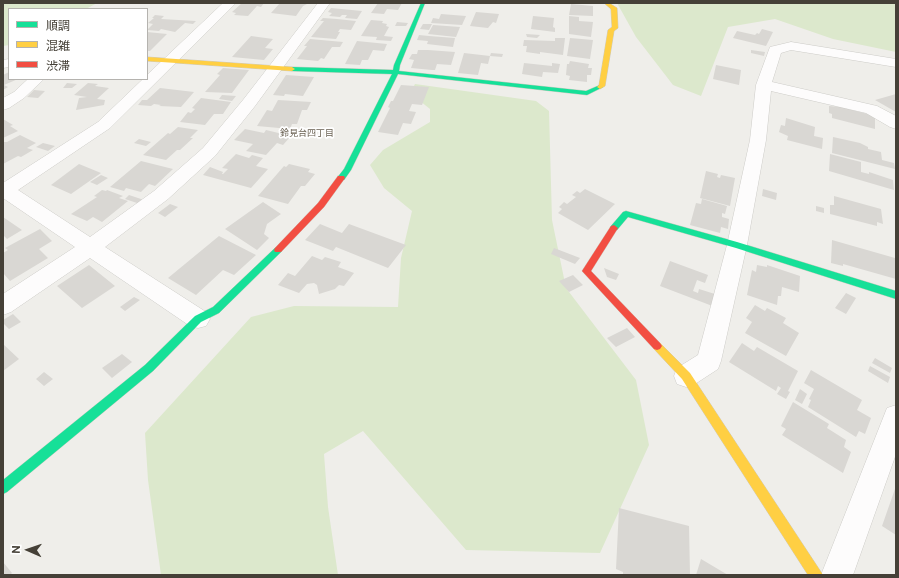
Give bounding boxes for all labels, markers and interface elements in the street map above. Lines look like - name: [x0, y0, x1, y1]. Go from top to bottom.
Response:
- legend: [8, 8, 148, 80]
- text: 順調: [46, 19, 70, 33]
- text: 混雑: [46, 39, 70, 53]
- text: 渋滞: [46, 59, 70, 73]
- district label: 鈴見台四丁目: [280, 128, 334, 138]
- north arrow: [8, 530, 48, 570]
- text: N: [10, 545, 22, 554]

